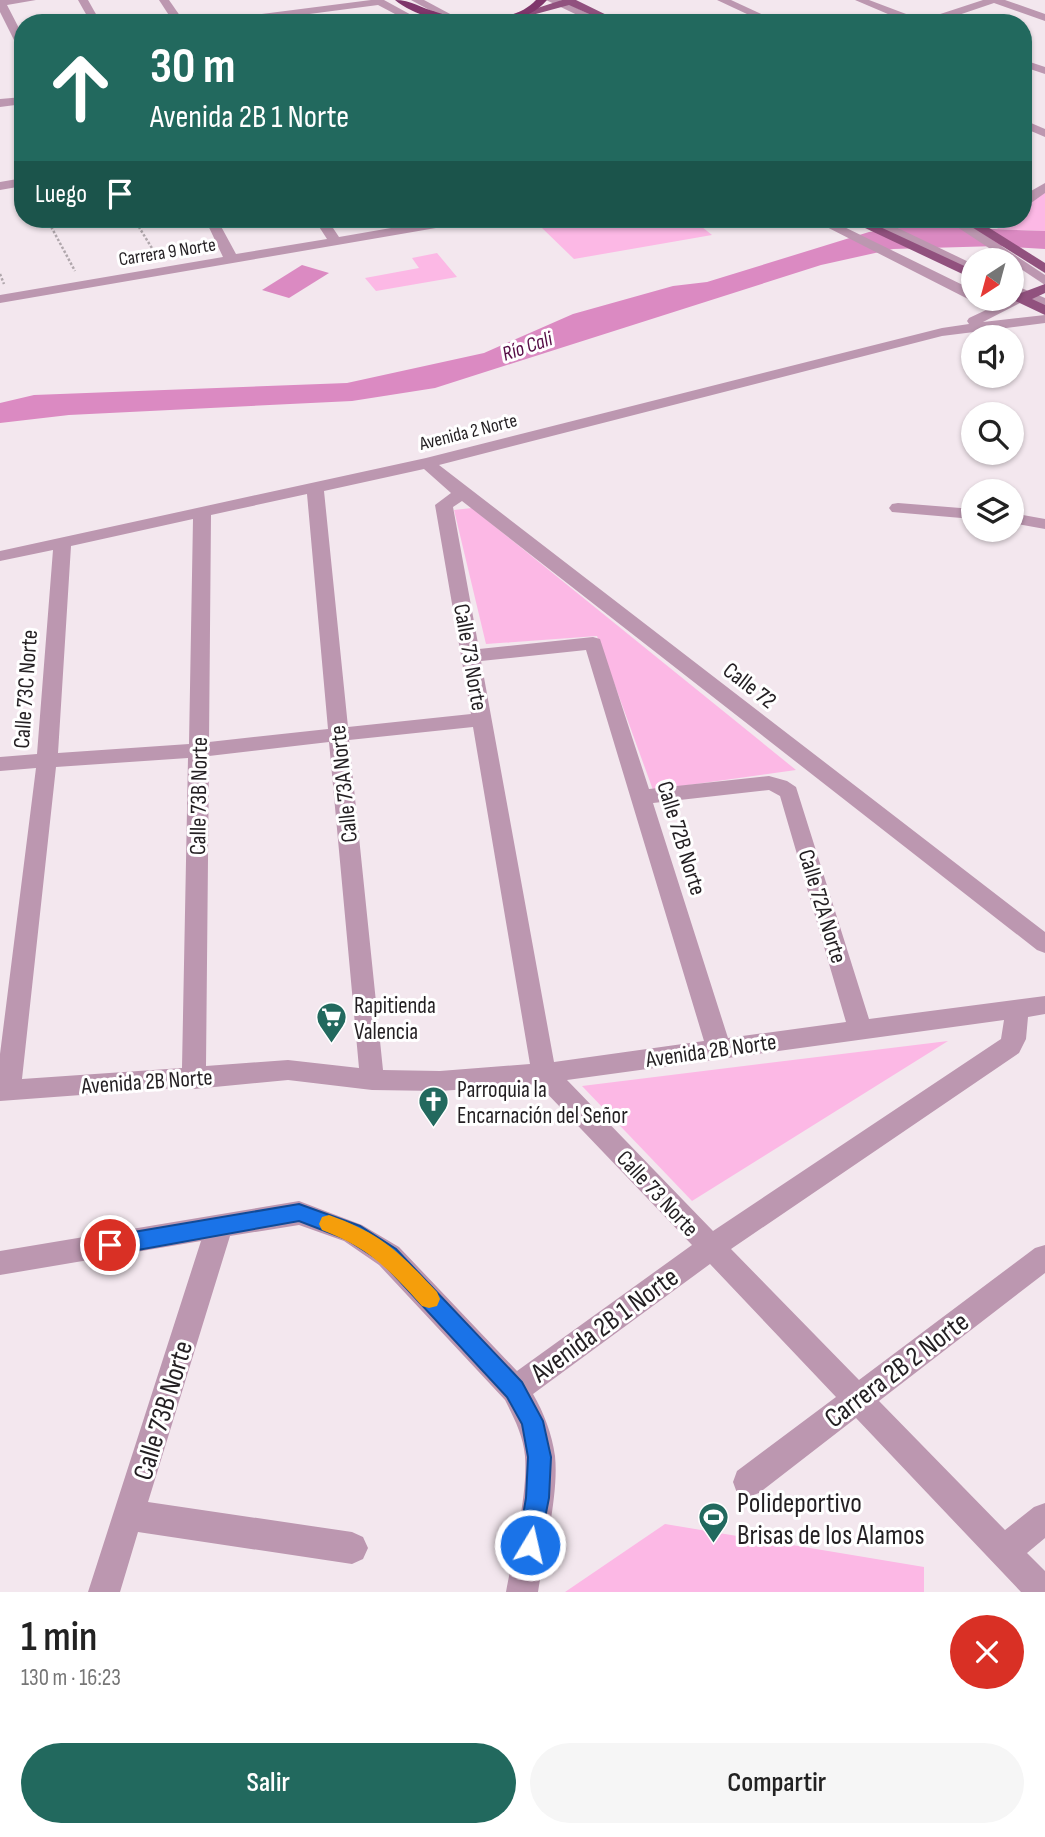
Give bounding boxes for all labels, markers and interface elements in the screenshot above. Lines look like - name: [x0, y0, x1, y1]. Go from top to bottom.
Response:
- text: 30 m: [150, 38, 235, 97]
- icon: ahead: [35, 42, 126, 133]
- text: Avenida 2B 1 Norte: [150, 98, 349, 137]
- icon: arrive: [101, 175, 139, 213]
- text: Luego: [35, 179, 87, 210]
- street label: Carrera 9 Norte: [117, 233, 217, 271]
- north arrow: [961, 248, 1024, 312]
- map controls: [961, 248, 1024, 542]
- button: sound: [961, 325, 1024, 388]
- water label: Río Cali: [499, 326, 557, 367]
- button: search: [961, 402, 1024, 465]
- street label: Avenida 2 Norte: [416, 409, 520, 456]
- button: layers: [961, 479, 1024, 542]
- street label: Calle 73 Norte: [447, 602, 493, 713]
- street label: Calle 73C Norte: [8, 629, 44, 749]
- street label: Calle 72: [717, 656, 782, 715]
- street label: Calle 73A Norte: [324, 724, 364, 844]
- street label: Calle 73B Norte: [184, 737, 214, 855]
- street label: Calle 72B Norte: [650, 778, 712, 899]
- street label: Calle 72A Norte: [791, 846, 853, 967]
- place label: Rapitienda Valencia: [354, 992, 436, 1046]
- supermarket icon: Rapitienda Valencia: [314, 1001, 348, 1045]
- street label: Avenida 2B Norte: [643, 1028, 778, 1074]
- street label: Avenida 2B Norte: [80, 1063, 214, 1101]
- place label: Parroquia la Encarnación del Señor: [457, 1076, 628, 1130]
- church icon: Parroquia la Encarnación del Señor: [417, 1085, 451, 1129]
- street label: Calle 73 Norte: [610, 1145, 704, 1243]
- pin: [80, 1215, 140, 1275]
- icon: arrive: [91, 1226, 129, 1264]
- street label: Avenida 2B 1 Norte: [524, 1261, 685, 1390]
- street label: Carrera 2B 2 Norte: [818, 1305, 975, 1435]
- street label: Calle 73B Norte: [127, 1337, 200, 1484]
- place label: Polideportivo Brisas de los Alamos: [737, 1487, 925, 1552]
- sports icon: Polideportivo Brisas de los Alamos: [697, 1501, 731, 1545]
- position arrow: [493, 1508, 567, 1582]
- text: 1 min: [21, 1612, 97, 1663]
- button: close: [950, 1615, 1024, 1689]
- text: 130 m · 16:23: [21, 1664, 121, 1692]
- button: Salir: [21, 1743, 516, 1823]
- button: Compartir: [530, 1743, 1024, 1823]

